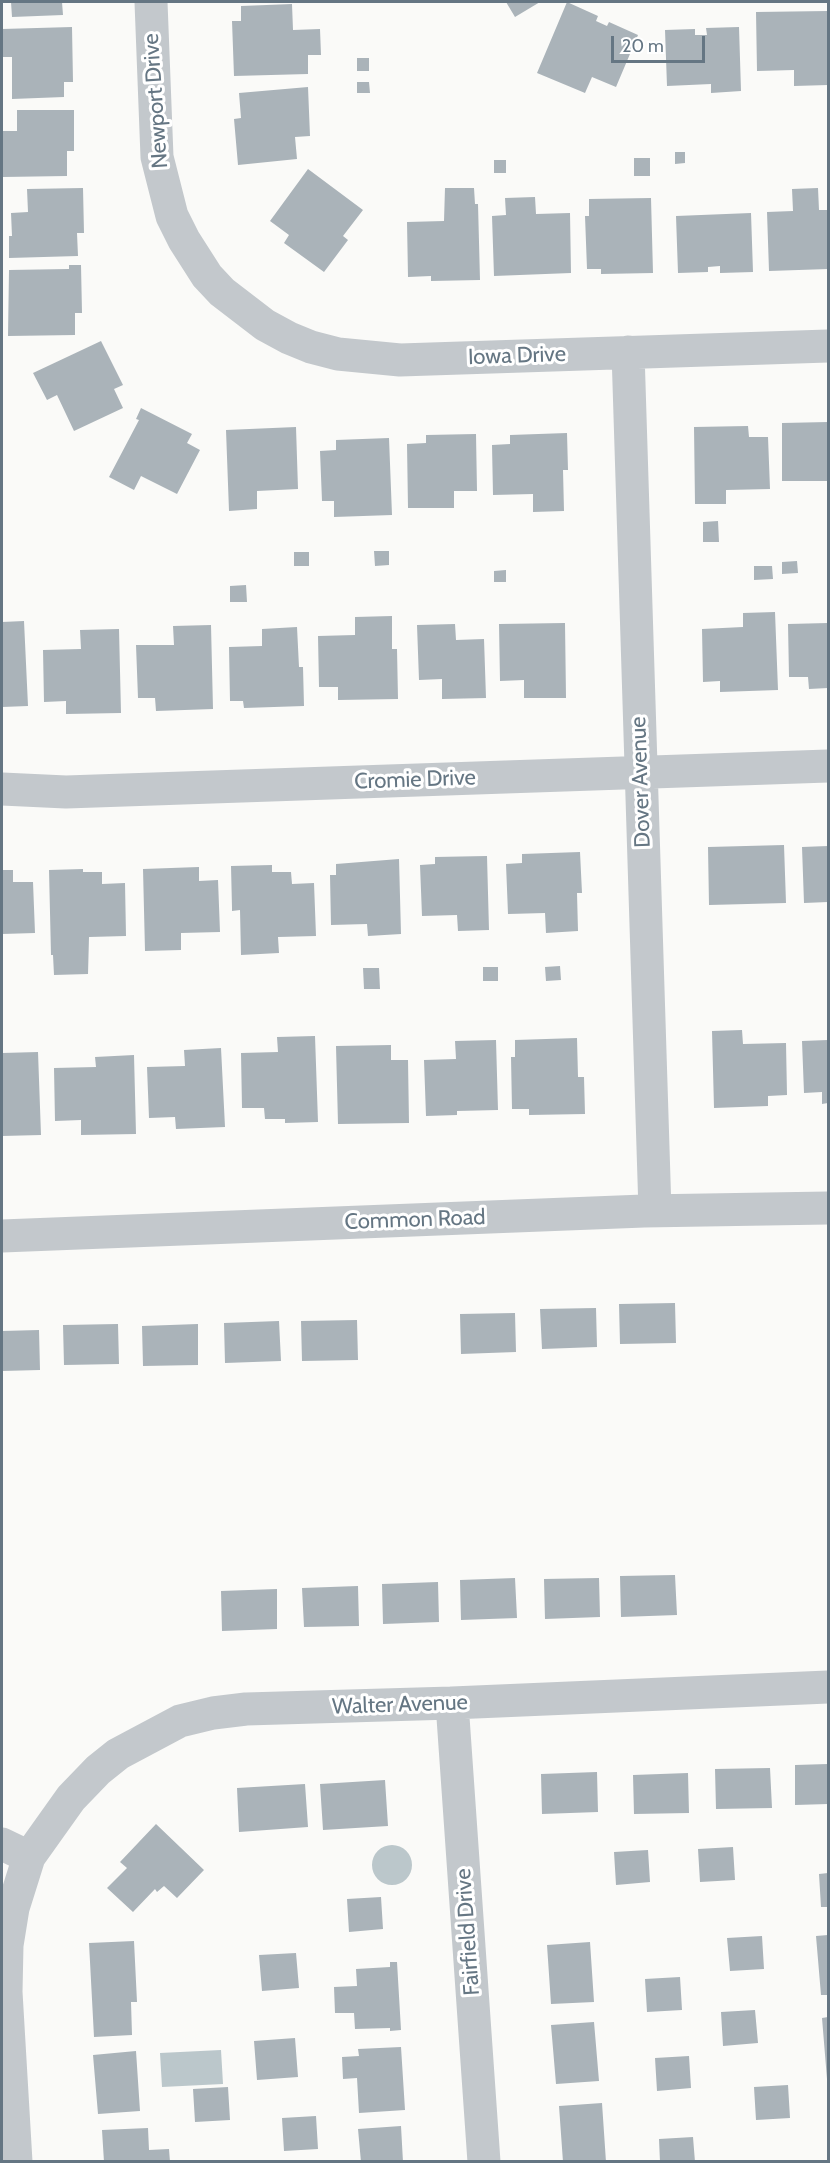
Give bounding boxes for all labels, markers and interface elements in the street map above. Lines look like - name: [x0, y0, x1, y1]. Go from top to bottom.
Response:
- scale bar: [614, 24, 708, 62]
- street label: Newport Drive: [138, 33, 174, 169]
- text: 20 m: [622, 35, 664, 57]
- street label: Iowa Drive: [468, 341, 566, 371]
- street label: Dover Avenue: [626, 716, 656, 848]
- street label: Cromie Drive: [354, 765, 476, 795]
- street label: Common Road: [344, 1204, 486, 1236]
- street label: Walter Avenue: [332, 1689, 468, 1721]
- street label: Fairfield Drive: [450, 1868, 486, 1996]

